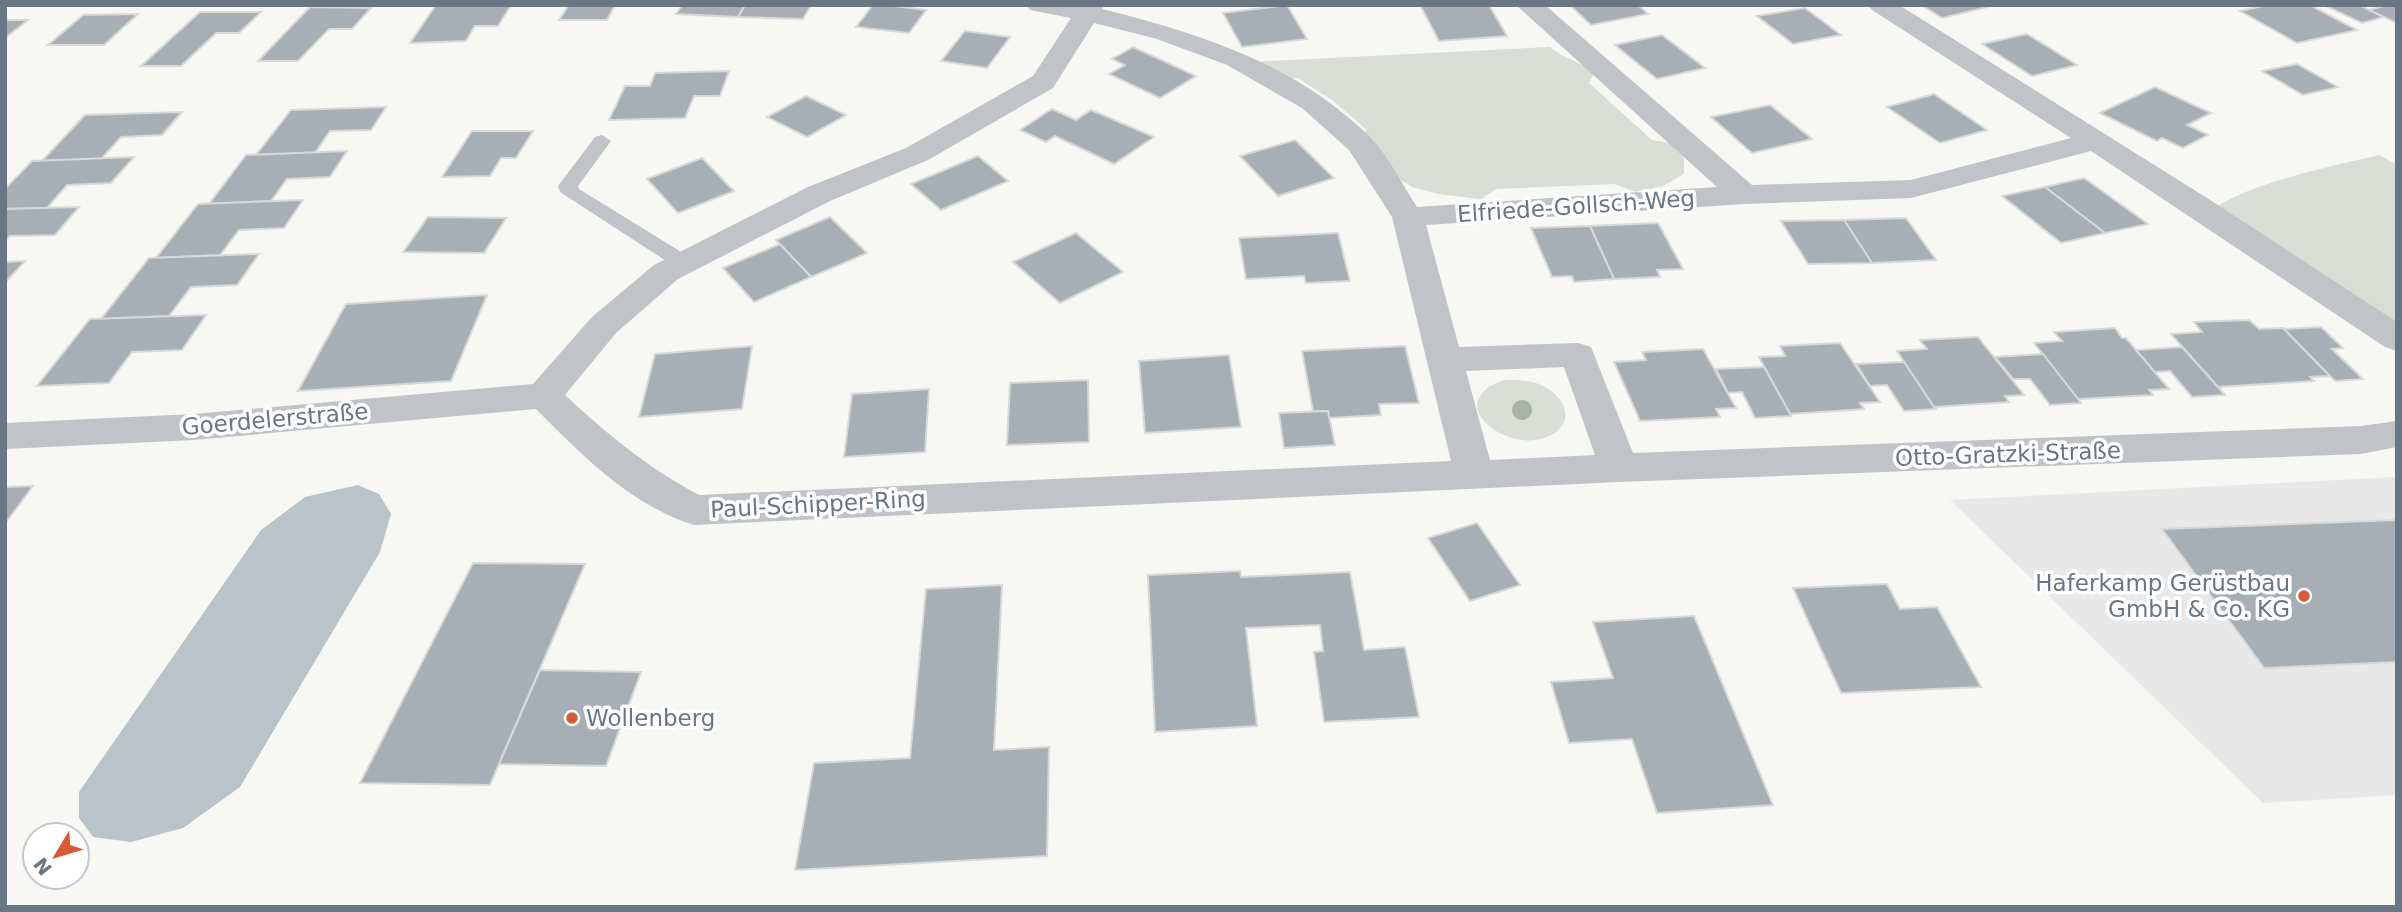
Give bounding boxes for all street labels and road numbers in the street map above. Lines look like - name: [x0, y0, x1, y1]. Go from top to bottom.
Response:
- street label: Elfriede-Gollsch-Weg: [1456, 185, 1696, 227]
- street label: Goerdelerstraße: [181, 398, 369, 440]
- street label: Otto-Gratzki-Straße: [1895, 437, 2121, 471]
- street label: Paul-Schipper-Ring: [710, 485, 926, 523]

